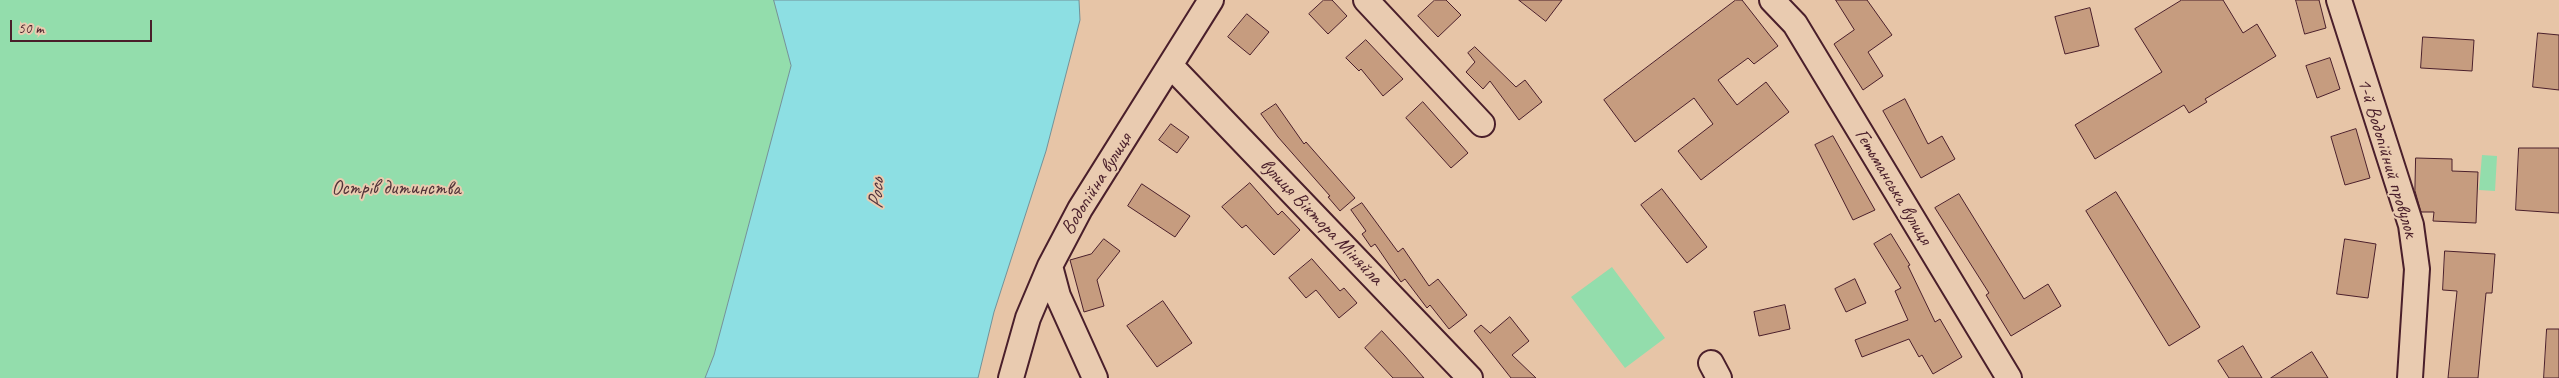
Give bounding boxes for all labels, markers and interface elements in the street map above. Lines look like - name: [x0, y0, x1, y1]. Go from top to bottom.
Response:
- scale bar: [12, 10, 155, 42]
- text: 50 m: [18, 19, 44, 38]
- street label: 1-й Водопійний провулок: [2351, 75, 2423, 241]
- street label: Гетьманська вулиця: [1849, 125, 1937, 249]
- street label: Водопійна вулиця: [1056, 129, 1138, 239]
- street label: вулиця Віктора Міняйла: [1254, 154, 1388, 290]
- park label: Острів дитинства: [332, 177, 460, 201]
- water label: Рось: [864, 178, 890, 210]

